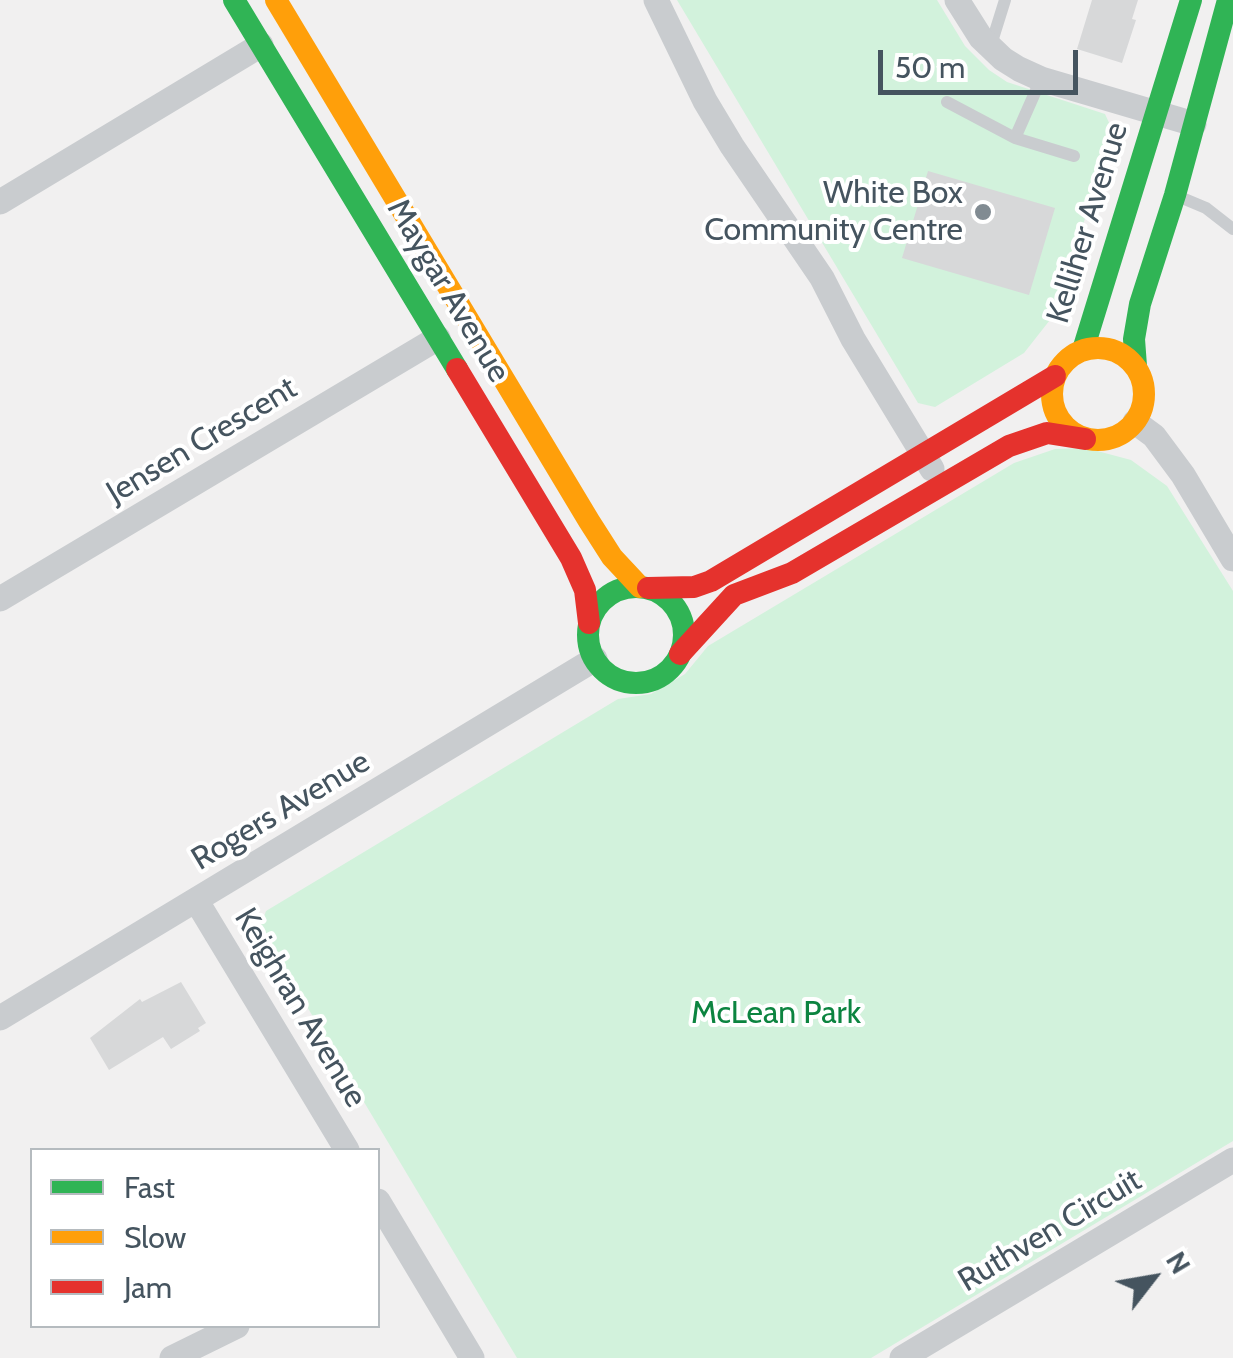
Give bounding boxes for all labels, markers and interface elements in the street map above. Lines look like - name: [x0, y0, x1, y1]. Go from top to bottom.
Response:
- scale bar: [883, 30, 1083, 92]
- text: 50 m: [895, 49, 965, 86]
- street label: Kelliher Avenue: [1039, 118, 1137, 328]
- place label: White Box Community Centre: [704, 175, 963, 250]
- street label: Maygar Avenue: [378, 193, 518, 389]
- marker: White Box Community Centre: [972, 201, 994, 223]
- street label: Jensen Crescent: [100, 369, 304, 513]
- street label: Rogers Avenue: [185, 743, 377, 879]
- street label: Keighran Avenue: [226, 902, 374, 1114]
- park label: McLean Park: [691, 995, 861, 1033]
- legend: [30, 1148, 380, 1328]
- street label: Ruthven Circuit: [952, 1161, 1148, 1301]
- text: Fast: [124, 1169, 175, 1206]
- text: Slow: [124, 1219, 186, 1256]
- north arrow: [1103, 1228, 1203, 1328]
- text: N: [1159, 1245, 1198, 1280]
- text: Jam: [124, 1269, 172, 1306]

